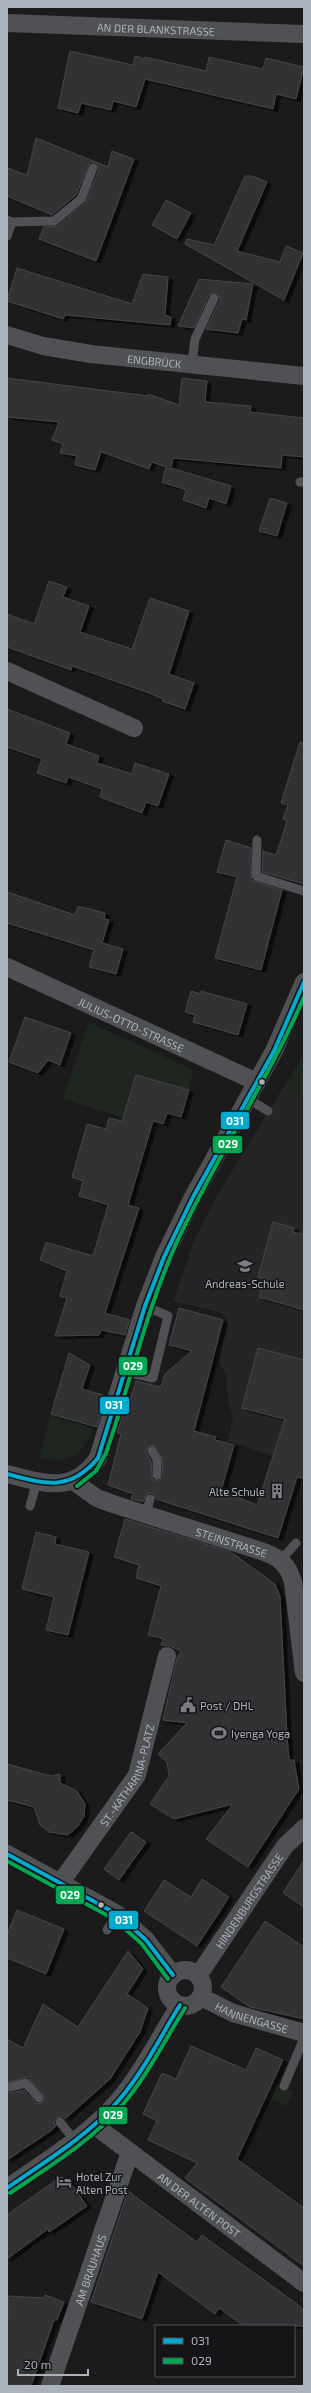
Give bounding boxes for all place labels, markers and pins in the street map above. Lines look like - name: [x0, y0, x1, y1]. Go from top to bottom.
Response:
- unlabelled marker: [257, 1077, 267, 1087]
- school or university icon: Andreas-Schule: [236, 1257, 254, 1275]
- place label: Andreas-Schule: [205, 1277, 285, 1290]
- building icon: Alte Schule: [268, 1482, 286, 1500]
- place label: Alte Schule: [209, 1485, 265, 1498]
- public building icon: Post / DHL: [179, 1696, 197, 1714]
- place label: Post / DHL: [200, 1699, 254, 1712]
- sports icon: Iyenga Yoga: [210, 1724, 228, 1742]
- place label: Iyenga Yoga: [231, 1727, 290, 1740]
- unlabelled marker: [96, 1900, 106, 1910]
- place label: Hotel Zur Alten Post: [76, 2170, 127, 2196]
- hotel icon: Hotel Zur Alten Post: [55, 2173, 73, 2191]

